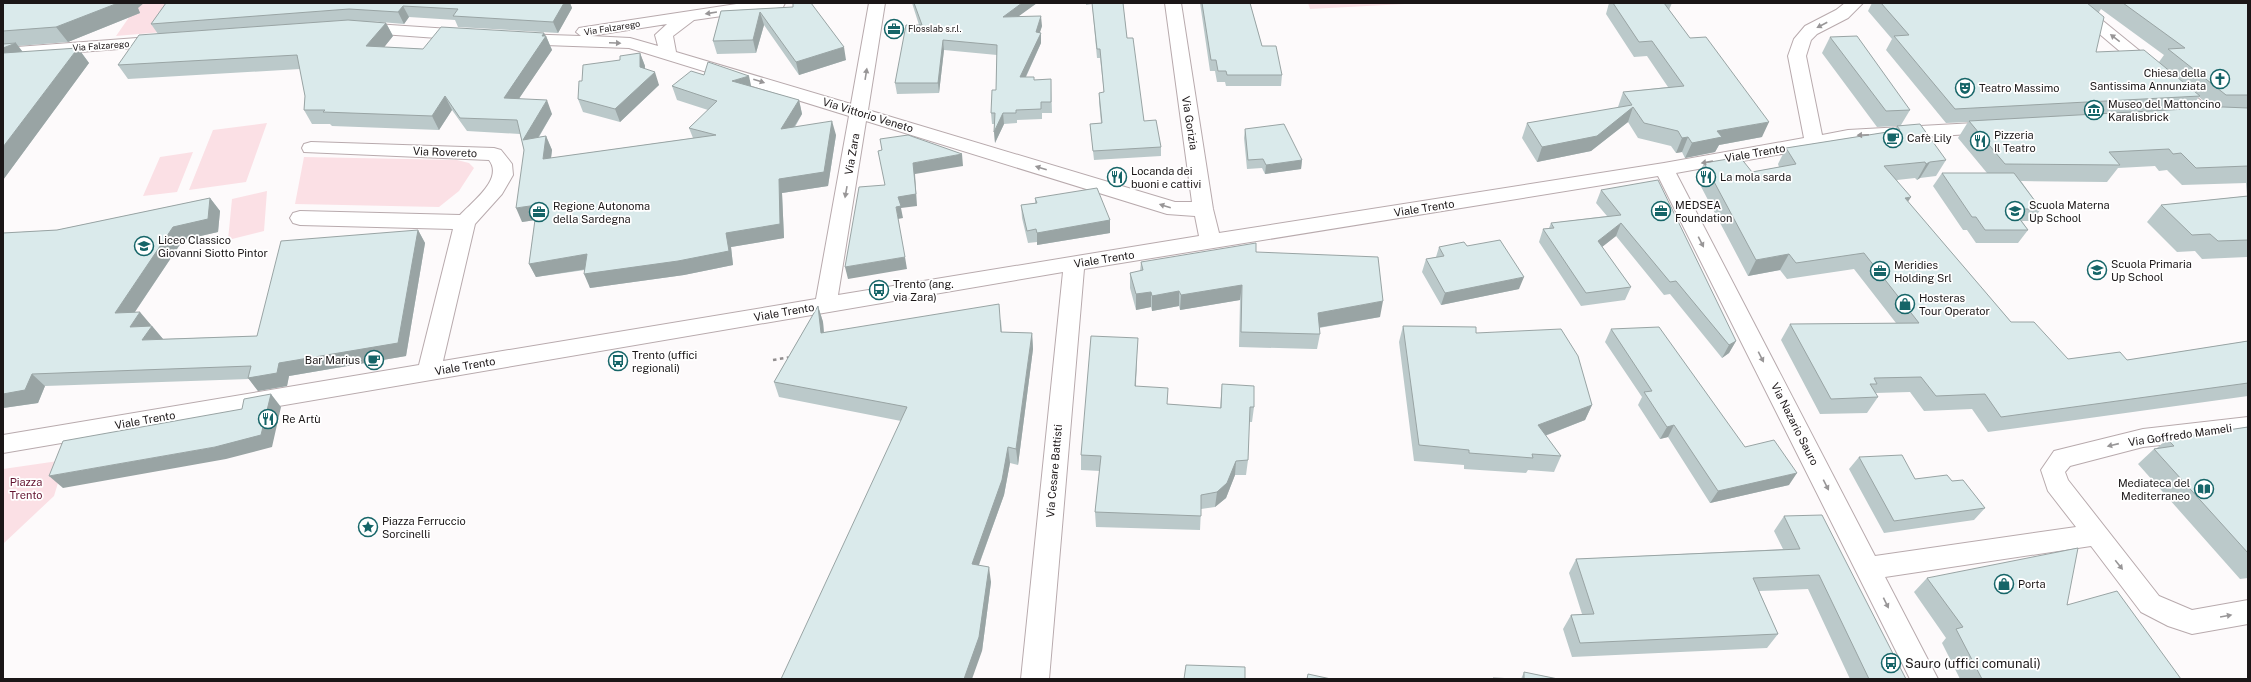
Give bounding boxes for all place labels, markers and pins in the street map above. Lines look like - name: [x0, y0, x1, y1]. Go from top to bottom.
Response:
- office icon: Flosslab s.r.l.: [883, 18, 905, 40]
- place label: Flosslab s.r.l.: [908, 23, 961, 34]
- place label: Chiesa della Santissima Annunziata: [2090, 67, 2206, 92]
- church icon: Chiesa della Santissima Annunziata: [2209, 68, 2231, 90]
- theatre icon: Teatro Massimo: [1954, 77, 1976, 99]
- place label: Teatro Massimo: [1979, 82, 2059, 94]
- place label: Museo del Mattoncino Karalisbrick: [2108, 98, 2221, 123]
- museum icon: Museo del Mattoncino Karalisbrick: [2083, 99, 2105, 121]
- cafe icon: Cafè Lily: [1882, 127, 1904, 149]
- place label: Pizzeria Il Teatro: [1994, 129, 2036, 154]
- restaurant icon: Pizzeria Il Teatro: [1969, 130, 1991, 152]
- place label: Cafè Lily: [1907, 132, 1952, 144]
- place label: Locanda dei buoni e cattivi: [1131, 165, 1201, 190]
- restaurant icon: Locanda dei buoni e cattivi: [1106, 166, 1128, 188]
- restaurant icon: La mola sarda: [1695, 166, 1717, 188]
- place label: La mola sarda: [1720, 171, 1791, 183]
- place label: MEDSEA Foundation: [1675, 199, 1732, 224]
- place label: Scuola Materna Up School: [2029, 199, 2110, 224]
- place label: Regione Autonoma della Sardegna: [553, 200, 650, 225]
- office icon: MEDSEA Foundation: [1650, 200, 1672, 222]
- school or university icon: Scuola Materna Up School: [2004, 200, 2026, 222]
- office icon: Regione Autonoma della Sardegna: [528, 201, 550, 223]
- place label: Liceo Classico Giovanni Siotto Pintor: [158, 234, 268, 259]
- school or university icon: Liceo Classico Giovanni Siotto Pintor: [133, 235, 155, 257]
- place label: Scuola Primaria Up School: [2111, 258, 2192, 283]
- place label: Meridies Holding Srl: [1894, 259, 1952, 284]
- school or university icon: Scuola Primaria Up School: [2086, 259, 2108, 281]
- office icon: Meridies Holding Srl: [1869, 260, 1891, 282]
- place label: Trento (ang. via Zara): [893, 278, 954, 303]
- bus stop icon: Trento (ang. via Zara): [868, 279, 890, 301]
- place label: Hosteras Tour Operator: [1919, 292, 1990, 317]
- shop icon: Hosteras Tour Operator: [1894, 293, 1916, 315]
- cafe icon: Bar Marius: [363, 349, 385, 371]
- place label: Trento (uffici regionali): [632, 349, 697, 374]
- bus stop icon: Trento (uffici regionali): [607, 350, 629, 372]
- place label: Bar Marius: [305, 354, 360, 366]
- restaurant icon: Re Artù: [257, 408, 279, 430]
- place label: Re Artù: [282, 413, 321, 425]
- place label: Mediateca del Mediterraneo: [2118, 477, 2190, 502]
- library icon: Mediateca del Mediterraneo: [2193, 478, 2215, 500]
- place label: Piazza Ferruccio Sorcinelli: [382, 515, 466, 540]
- place icon: Piazza Ferruccio Sorcinelli: [357, 516, 379, 538]
- shop icon: Porta: [1993, 573, 2015, 595]
- place label: Porta: [2018, 578, 2046, 590]
- bus stop icon: Sauro (uffici comunali): [1880, 652, 1902, 674]
- place label: Sauro (uffici comunali): [1905, 656, 2041, 671]

